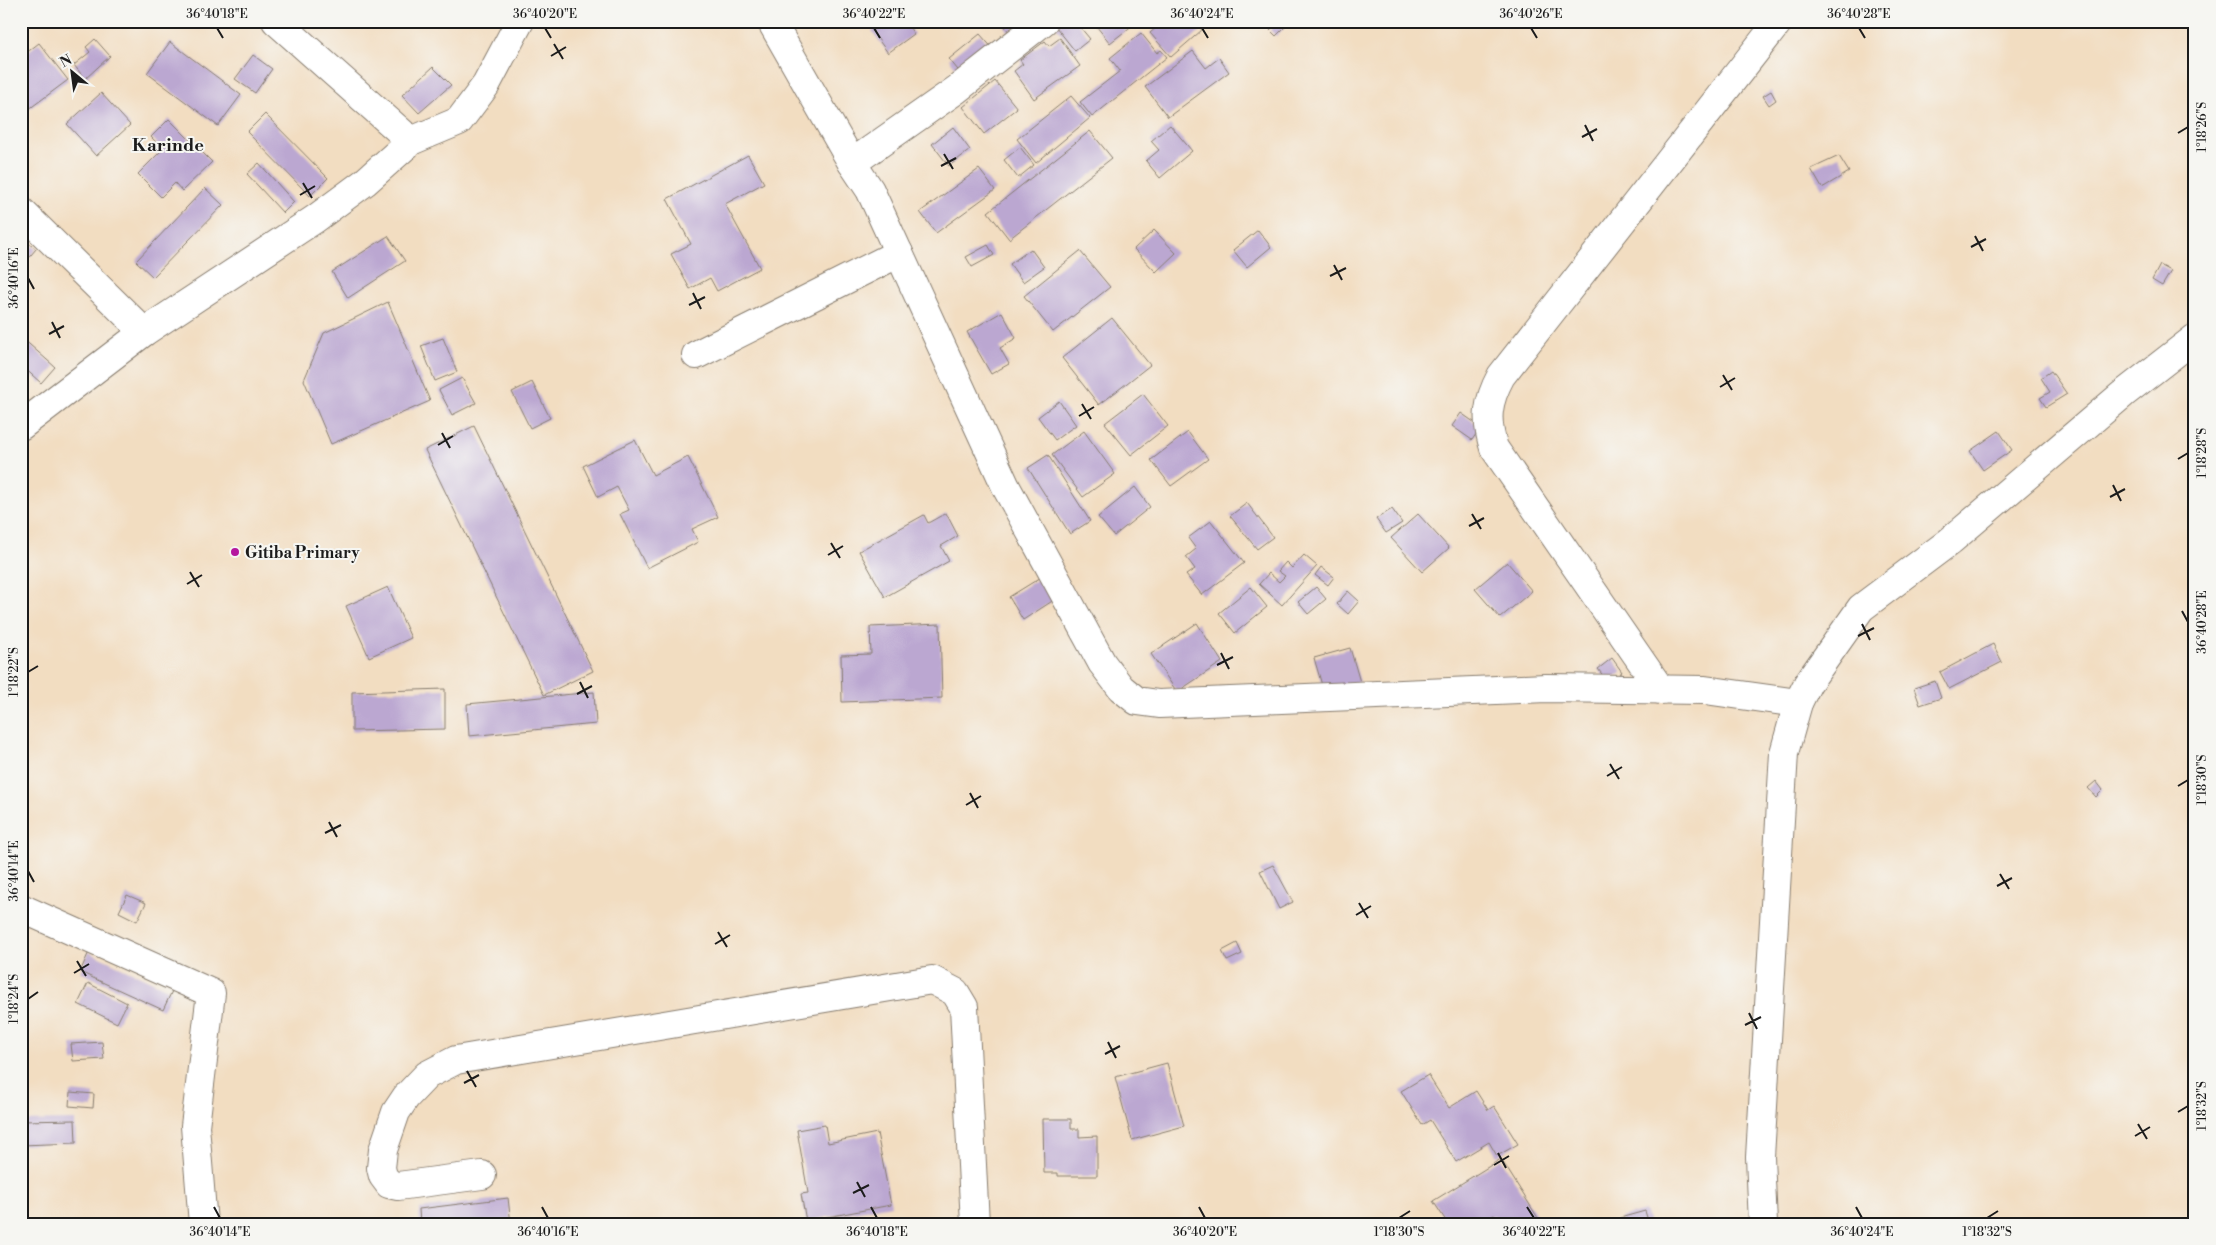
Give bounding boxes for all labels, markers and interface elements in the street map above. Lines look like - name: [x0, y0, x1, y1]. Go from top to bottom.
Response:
- text: 36°40'18"E: [186, 7, 248, 22]
- text: 36°40'20"E: [513, 7, 577, 22]
- text: 36°40'22"E: [843, 7, 905, 22]
- text: 36°40'24"E: [1170, 7, 1234, 22]
- text: 36°40'26"E: [1499, 7, 1563, 22]
- text: 36°40'28"E: [1827, 7, 1891, 22]
- north arrow: [48, 48, 98, 98]
- text: N: [57, 51, 75, 72]
- text: 1°18'26"S: [2195, 102, 2210, 152]
- district label: Karinde: [132, 134, 204, 157]
- text: 36°40'16"E: [7, 247, 22, 309]
- text: 1°18'28"S: [2195, 428, 2210, 478]
- place label: Gitiba Primary: [245, 543, 361, 563]
- marker: Gitiba Primary: [229, 546, 241, 558]
- text: 36°40'28"E: [2195, 590, 2210, 654]
- text: 1°18'22"S: [7, 647, 22, 697]
- text: 1°18'30"S: [2195, 755, 2210, 805]
- text: 36°40'14"E: [7, 841, 22, 901]
- text: 1°18'24"S: [7, 974, 22, 1024]
- text: 1°18'32"S: [2195, 1081, 2210, 1131]
- text: 36°40'14"E: [190, 1225, 250, 1240]
- text: 36°40'16"E: [517, 1225, 579, 1240]
- text: 36°40'18"E: [846, 1225, 908, 1240]
- text: 36°40'20"E: [1173, 1225, 1237, 1240]
- text: 1°18'30"S: [1374, 1225, 1424, 1240]
- text: 36°40'22"E: [1503, 1225, 1565, 1240]
- text: 36°40'24"E: [1830, 1225, 1894, 1240]
- text: 1°18'32"S: [1962, 1225, 2012, 1240]

